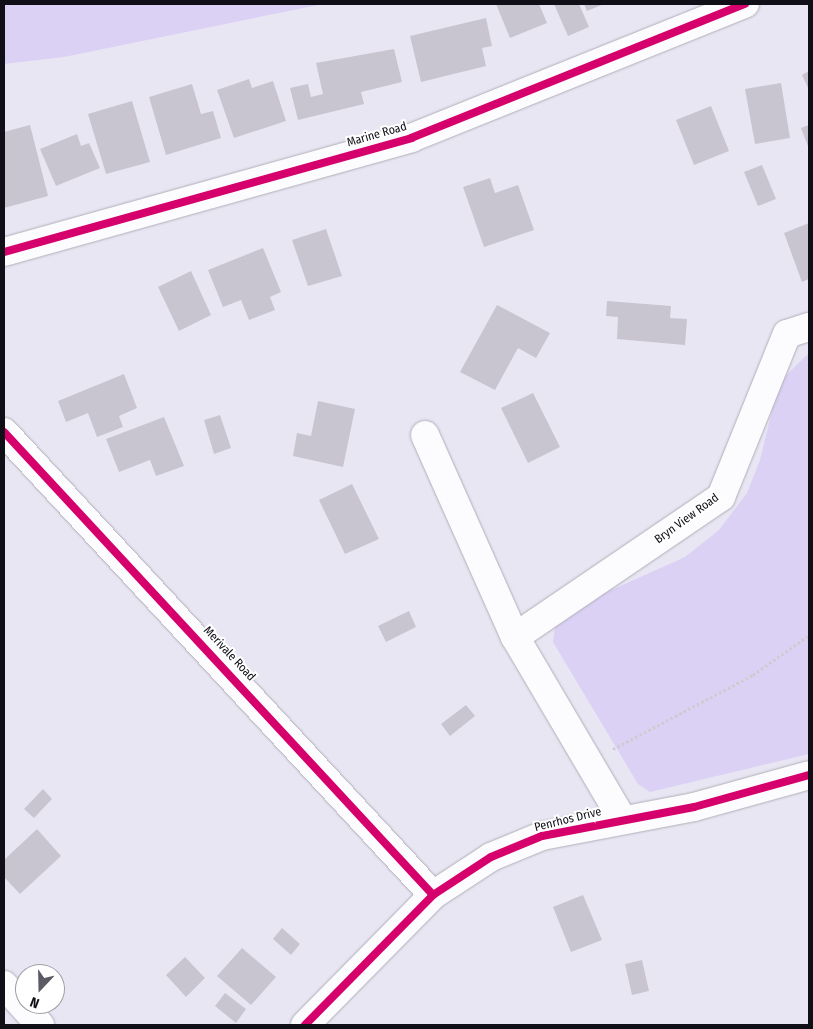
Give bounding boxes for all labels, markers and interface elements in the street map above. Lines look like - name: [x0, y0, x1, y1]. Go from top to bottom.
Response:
- street label: Marine Road: [345, 120, 409, 150]
- street label: Bryn View Road: [652, 491, 722, 547]
- street label: Merivale Road: [200, 624, 258, 684]
- street label: Penrhos Drive: [533, 805, 603, 835]
- north arrow: [15, 964, 65, 1014]
- text: N: [28, 993, 42, 1012]

